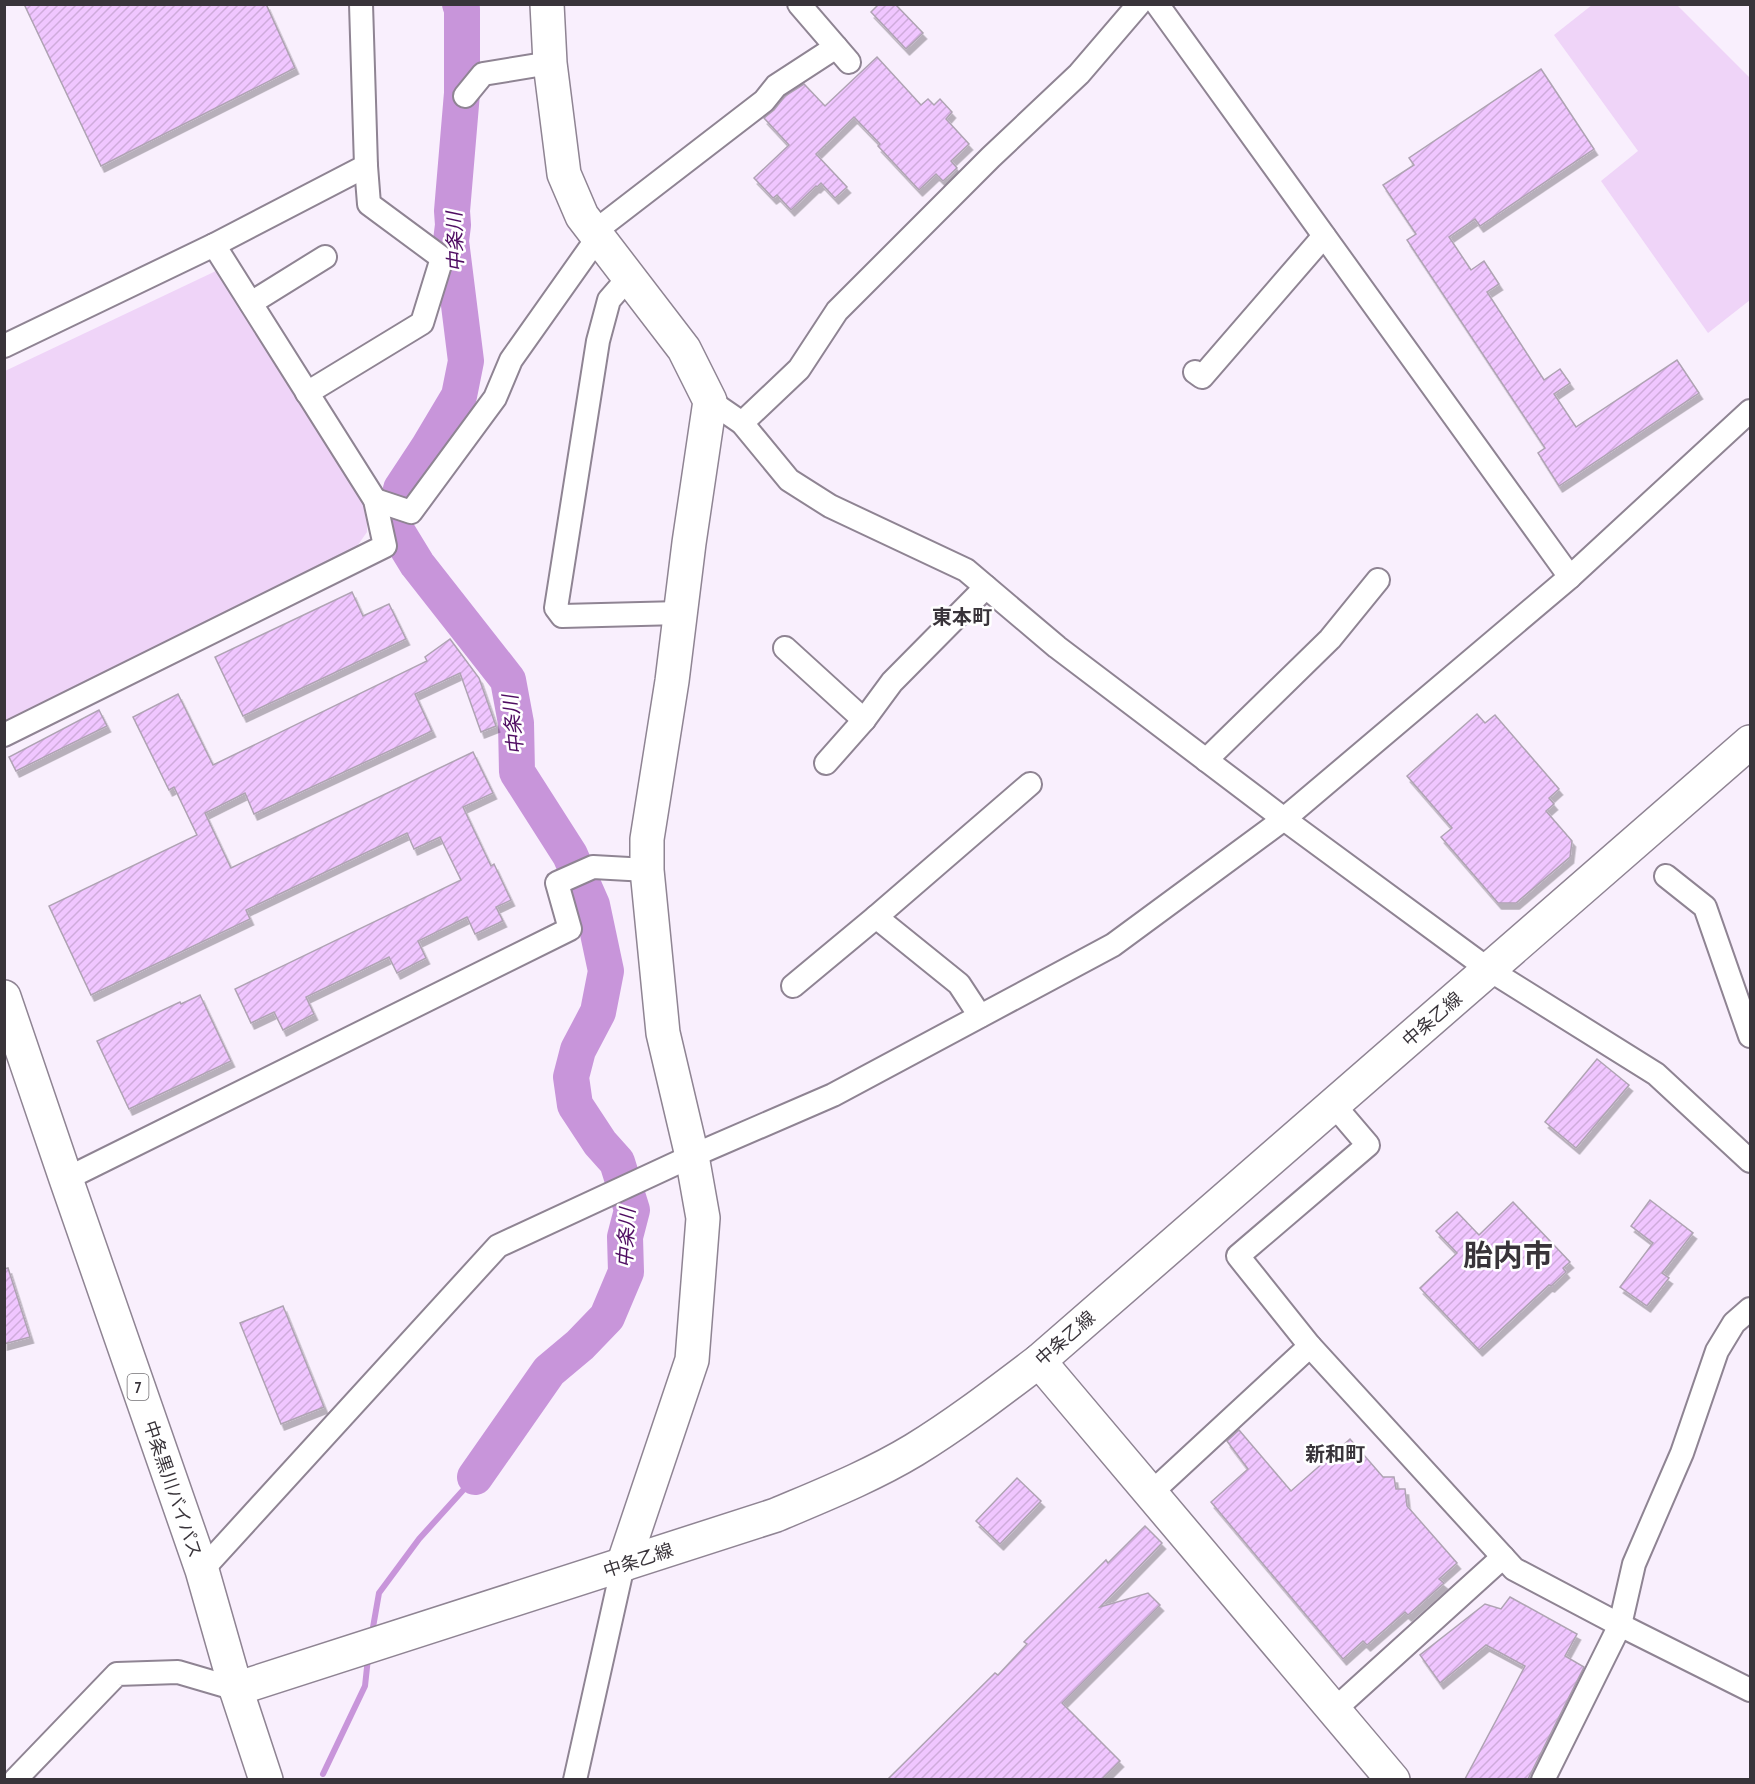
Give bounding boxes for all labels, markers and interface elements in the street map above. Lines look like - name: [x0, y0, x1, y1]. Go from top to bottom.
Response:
- water label: 中条川: [441, 210, 469, 272]
- district label: 東本町: [932, 604, 992, 630]
- water label: 中条川: [497, 692, 529, 756]
- street label: 中条乙線: [1397, 987, 1467, 1051]
- water label: 中条川: [611, 1205, 641, 1269]
- district label: 胎内市: [1463, 1235, 1553, 1274]
- street label: 中条乙線: [1030, 1306, 1100, 1370]
- road number: 7: [128, 1374, 148, 1400]
- street label: 中条黒川バイパス: [139, 1417, 207, 1561]
- district label: 新和町: [1305, 1441, 1365, 1467]
- street label: 中条乙線: [600, 1538, 676, 1582]

